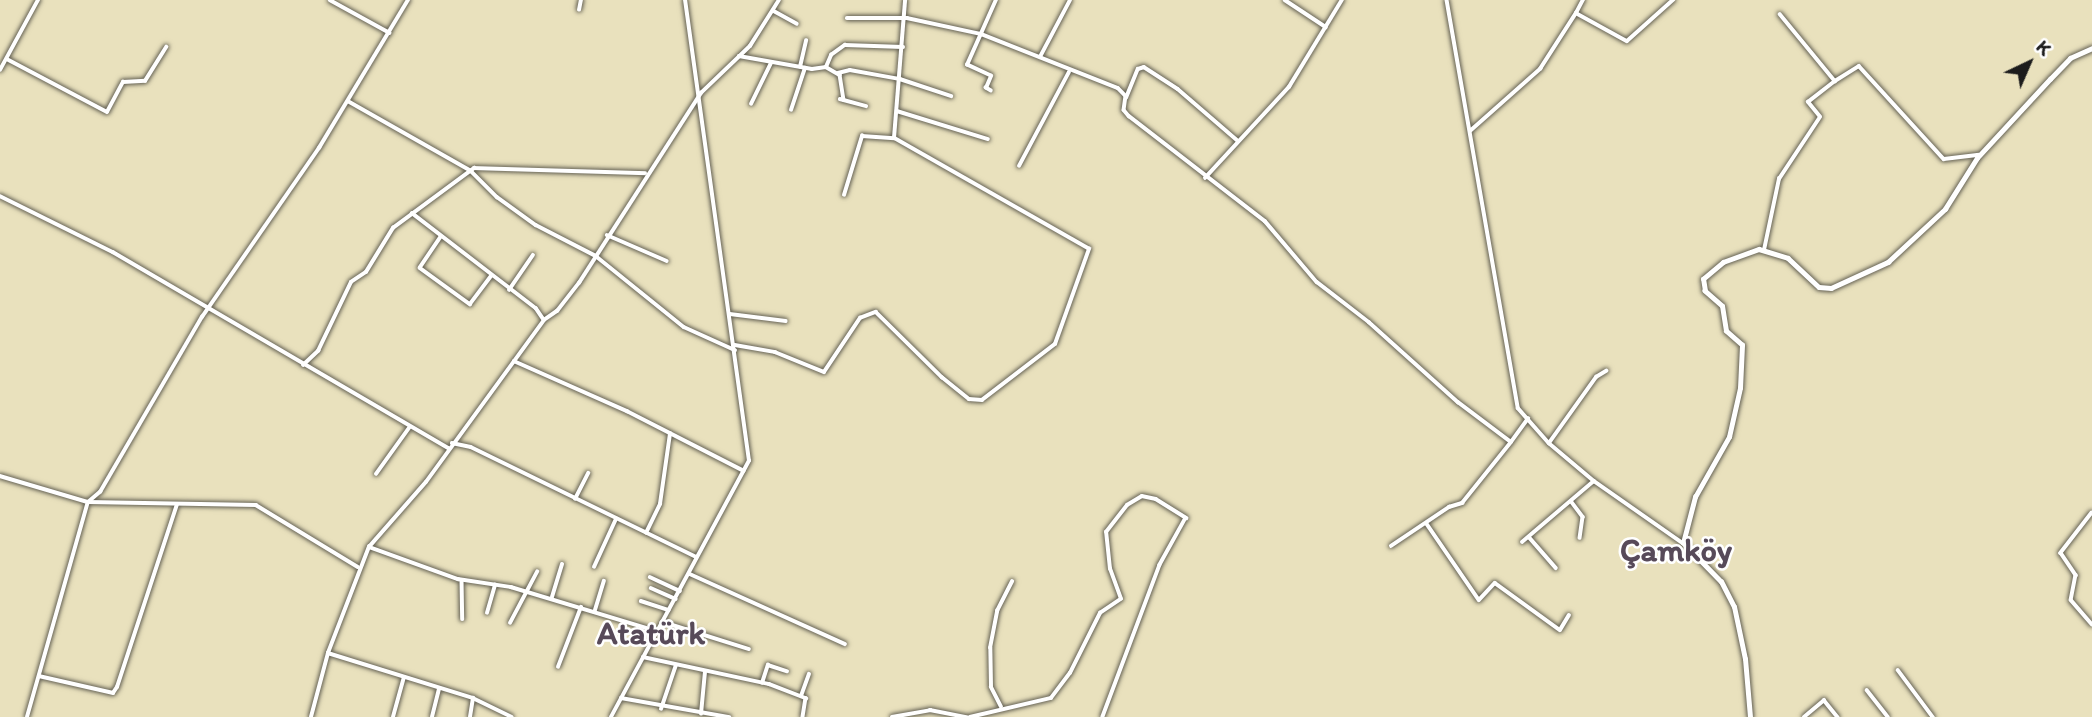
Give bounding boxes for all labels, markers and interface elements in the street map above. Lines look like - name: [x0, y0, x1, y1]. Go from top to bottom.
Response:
- north arrow: [1994, 28, 2064, 98]
- text: K: [2032, 35, 2056, 60]
- district label: Çamköy: [1620, 531, 1732, 569]
- district label: Atatürk: [597, 614, 705, 652]

